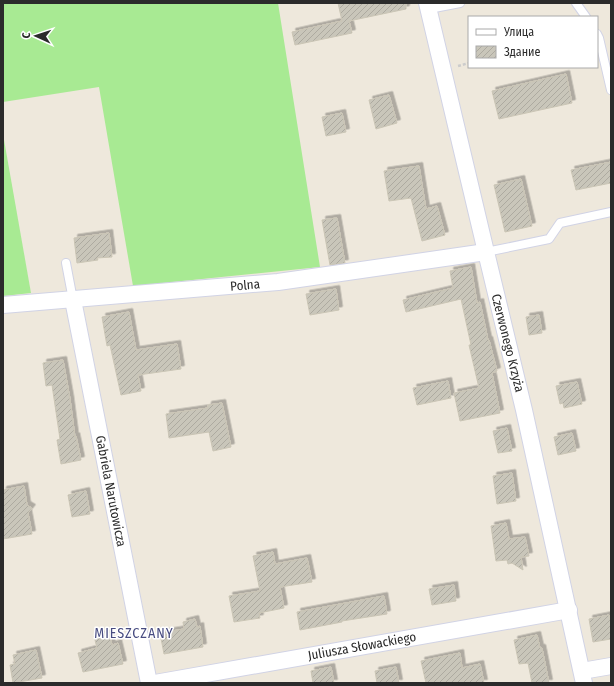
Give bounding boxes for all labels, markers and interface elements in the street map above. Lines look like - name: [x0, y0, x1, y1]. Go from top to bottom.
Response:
- north arrow: [16, 16, 56, 56]
- legend: [468, 16, 598, 68]
- text: Улица: [503, 25, 534, 39]
- text: С: [20, 32, 33, 39]
- text: Здание: [504, 45, 540, 59]
- street label: Polna: [229, 276, 261, 294]
- street label: Czerwonego Krzyża: [489, 292, 527, 394]
- street label: Gabriela Narutowicza: [93, 434, 129, 548]
- district label: MIESZCZANY: [94, 625, 174, 642]
- street label: Juliusza Słowackiego: [307, 629, 417, 663]

